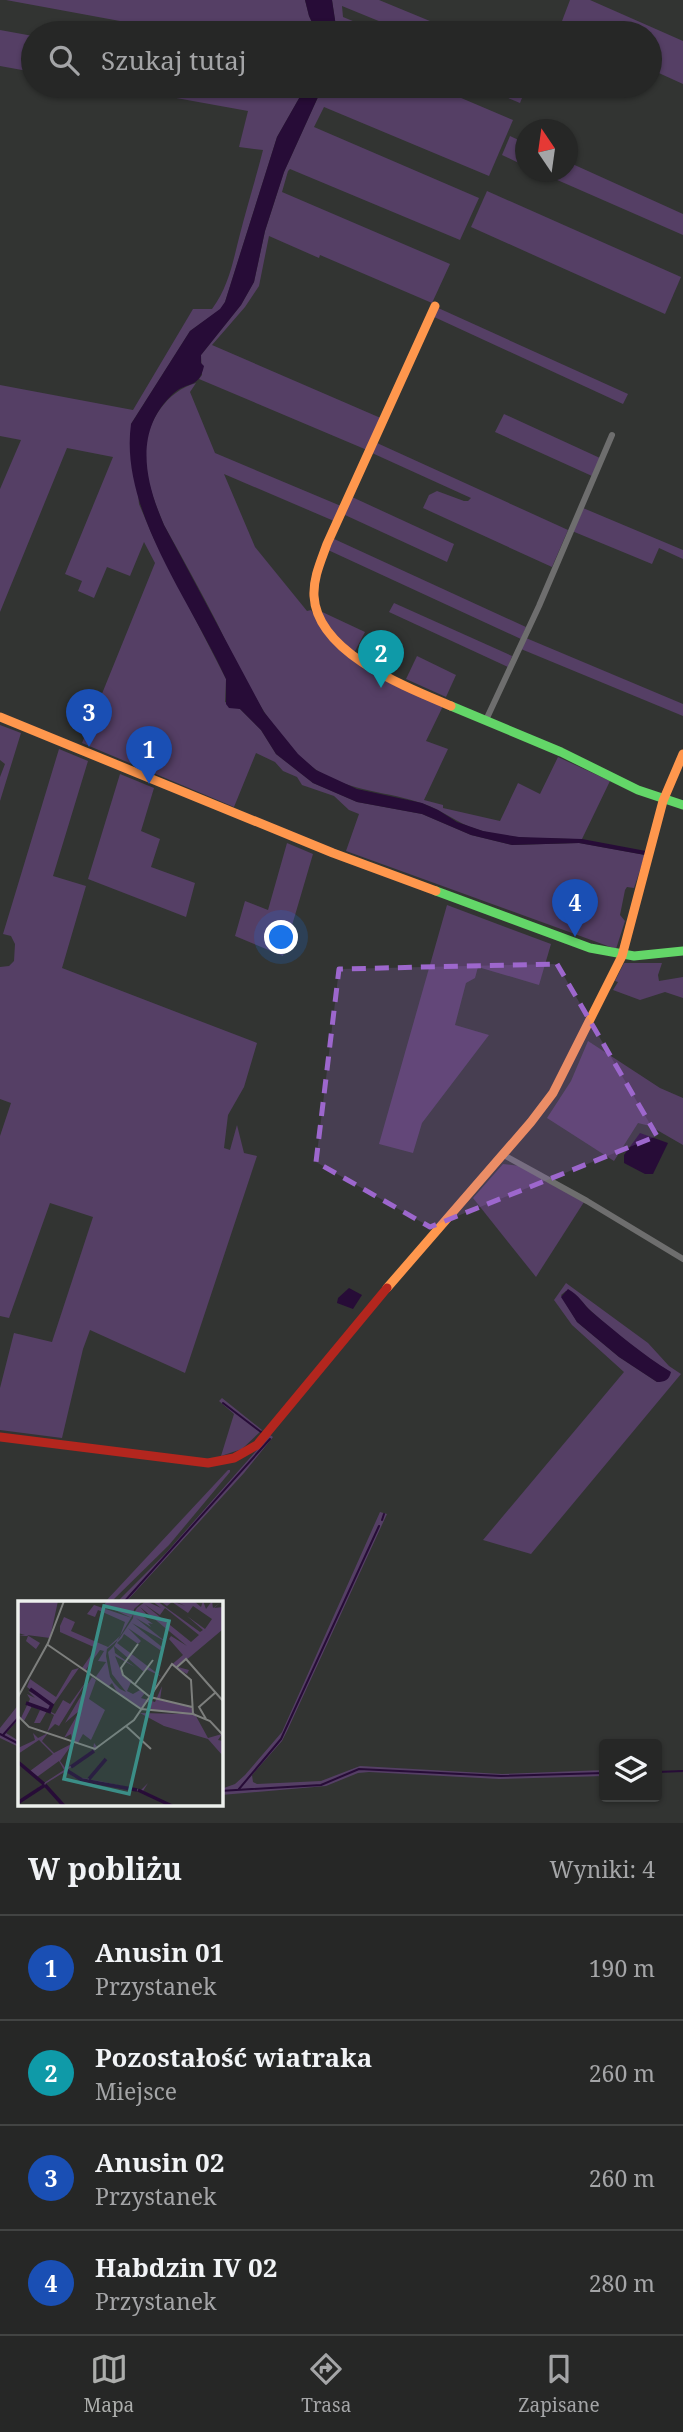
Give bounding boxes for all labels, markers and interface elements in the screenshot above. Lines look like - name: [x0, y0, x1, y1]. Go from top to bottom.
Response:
- search box: [21, 21, 662, 98]
- icon: search: [45, 41, 83, 79]
- text: Szukaj tutaj: [101, 42, 247, 78]
- north arrow: [515, 119, 578, 182]
- pin: 2: [358, 630, 404, 688]
- pin: 3: [66, 689, 112, 747]
- pin: 1: [126, 726, 172, 784]
- pin: 4: [552, 879, 598, 937]
- your location: [264, 920, 298, 954]
- inset map: [18, 1601, 222, 1806]
- map controls: [599, 1739, 662, 1802]
- button: layers: [599, 1739, 662, 1802]
- text: W pobliżu: [28, 1848, 182, 1889]
- text: Wyniki: 4: [549, 1853, 655, 1885]
- text: Anusin 01: [95, 1934, 224, 1970]
- text: 1: [45, 1952, 58, 1984]
- text: 190 m: [589, 1952, 655, 1984]
- text: Przystanek: [95, 1970, 217, 2002]
- text: Pozostałość wiatraka: [95, 2039, 372, 2075]
- text: 2: [45, 2057, 58, 2089]
- text: 260 m: [589, 2057, 655, 2089]
- text: Miejsce: [95, 2075, 177, 2107]
- text: Anusin 02: [95, 2144, 224, 2180]
- text: 3: [45, 2162, 58, 2194]
- text: 260 m: [589, 2162, 655, 2194]
- text: Przystanek: [95, 2180, 217, 2212]
- text: Habdzin IV 02: [95, 2249, 277, 2285]
- text: 4: [45, 2267, 58, 2299]
- text: 280 m: [589, 2267, 655, 2299]
- text: Przystanek: [95, 2285, 217, 2317]
- tab: Mapa: [83, 2350, 134, 2418]
- tab: Trasa: [301, 2350, 351, 2418]
- tab: Zapisane: [518, 2350, 600, 2418]

